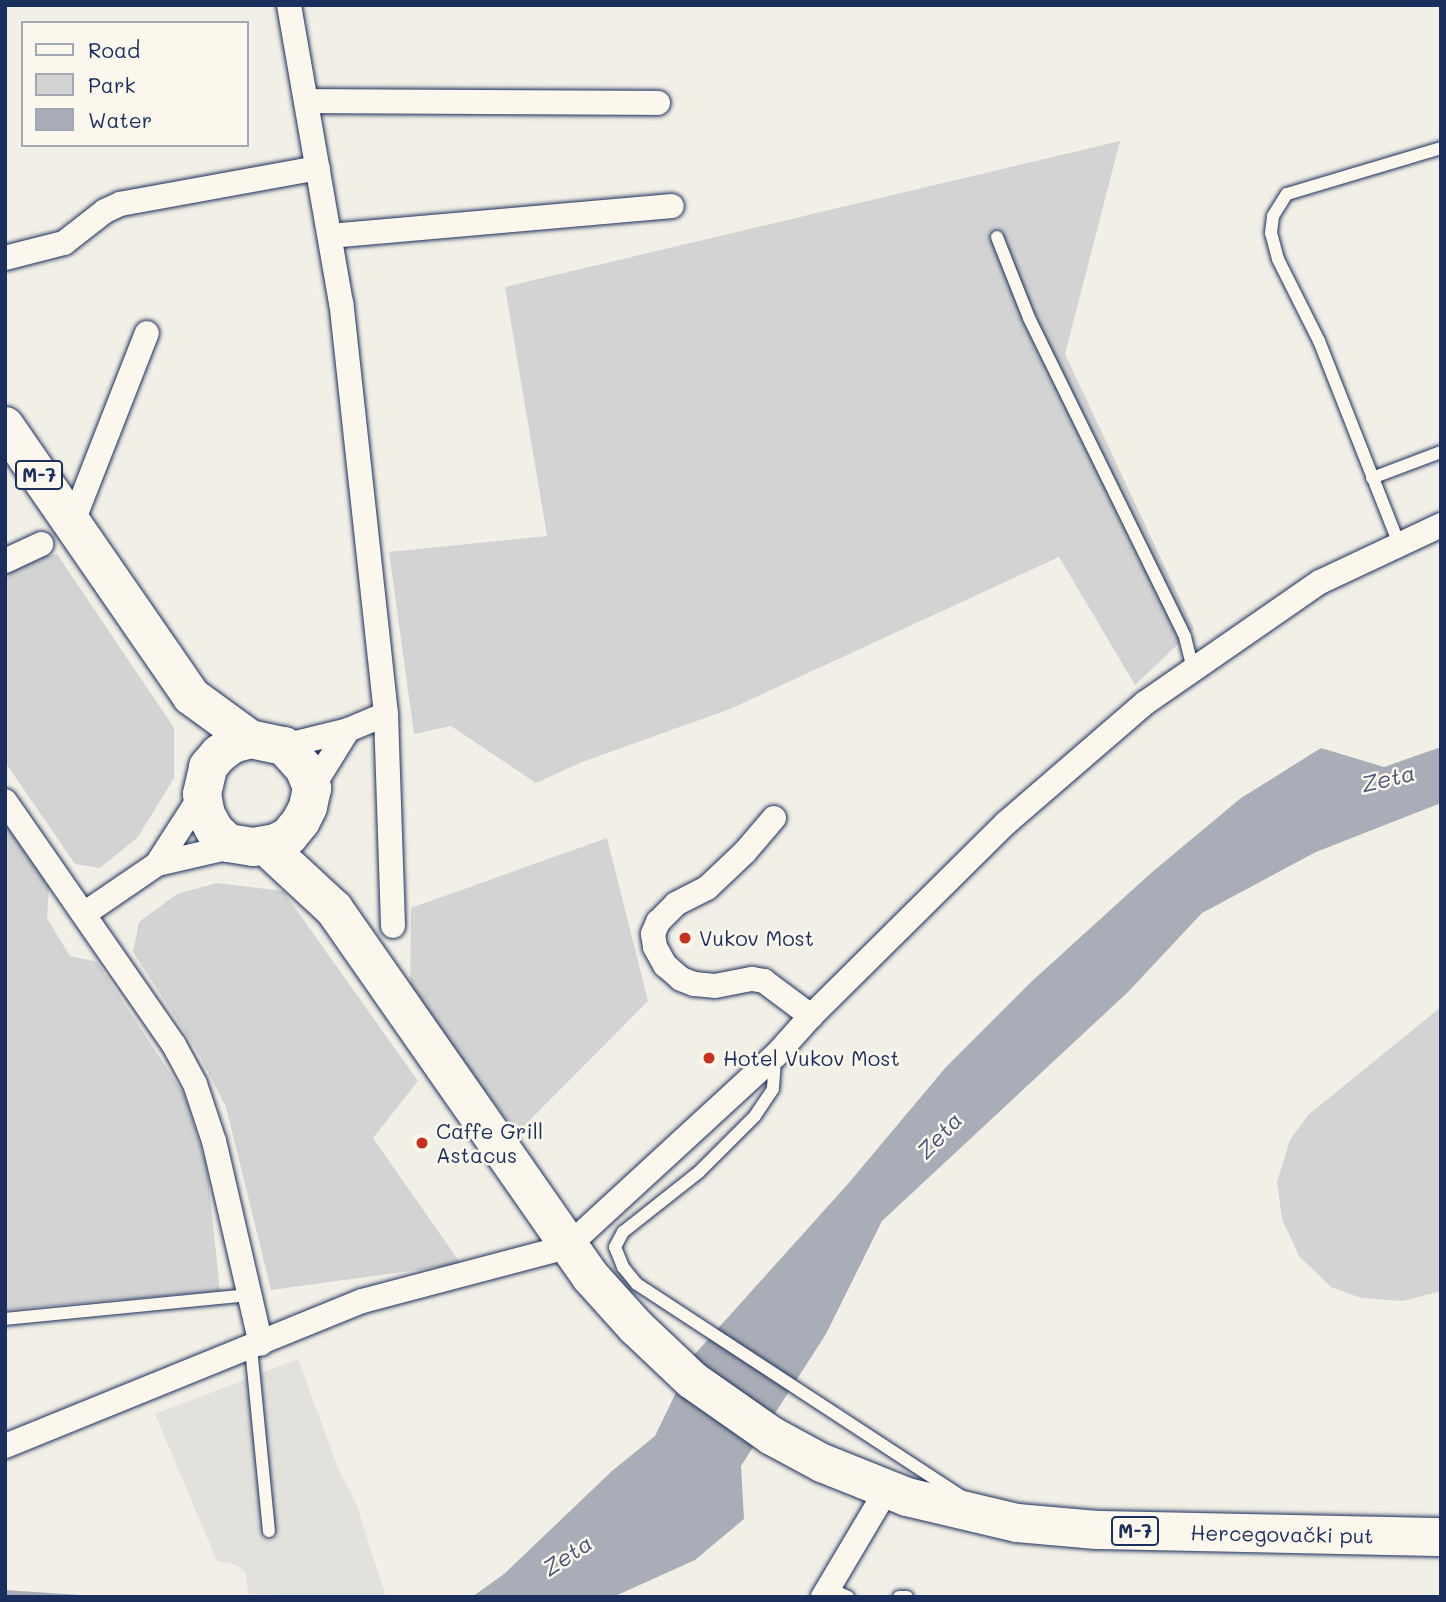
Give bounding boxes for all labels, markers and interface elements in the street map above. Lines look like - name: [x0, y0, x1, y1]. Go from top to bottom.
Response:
- legend: [21, 21, 248, 147]
- text: Road: [88, 36, 140, 63]
- text: Park: [88, 71, 136, 98]
- text: Water: [88, 106, 152, 133]
- road number: M-7: [14, 460, 64, 490]
- water label: Zeta: [1358, 758, 1418, 798]
- place label: Vukov Most: [699, 925, 814, 951]
- marker: Vukov Most: [677, 930, 693, 946]
- place label: Hotel Vukov Most: [723, 1045, 900, 1071]
- marker: Hotel Vukov Most: [701, 1050, 717, 1066]
- water label: Zeta: [910, 1106, 968, 1164]
- place label: Caffe Grill Astacus: [436, 1118, 543, 1168]
- marker: Caffe Grill Astacus: [414, 1135, 430, 1151]
- road number: M-7: [1110, 1516, 1160, 1546]
- street label: Hercegovački put: [1190, 1520, 1374, 1548]
- water label: Zeta: [537, 1528, 597, 1582]

